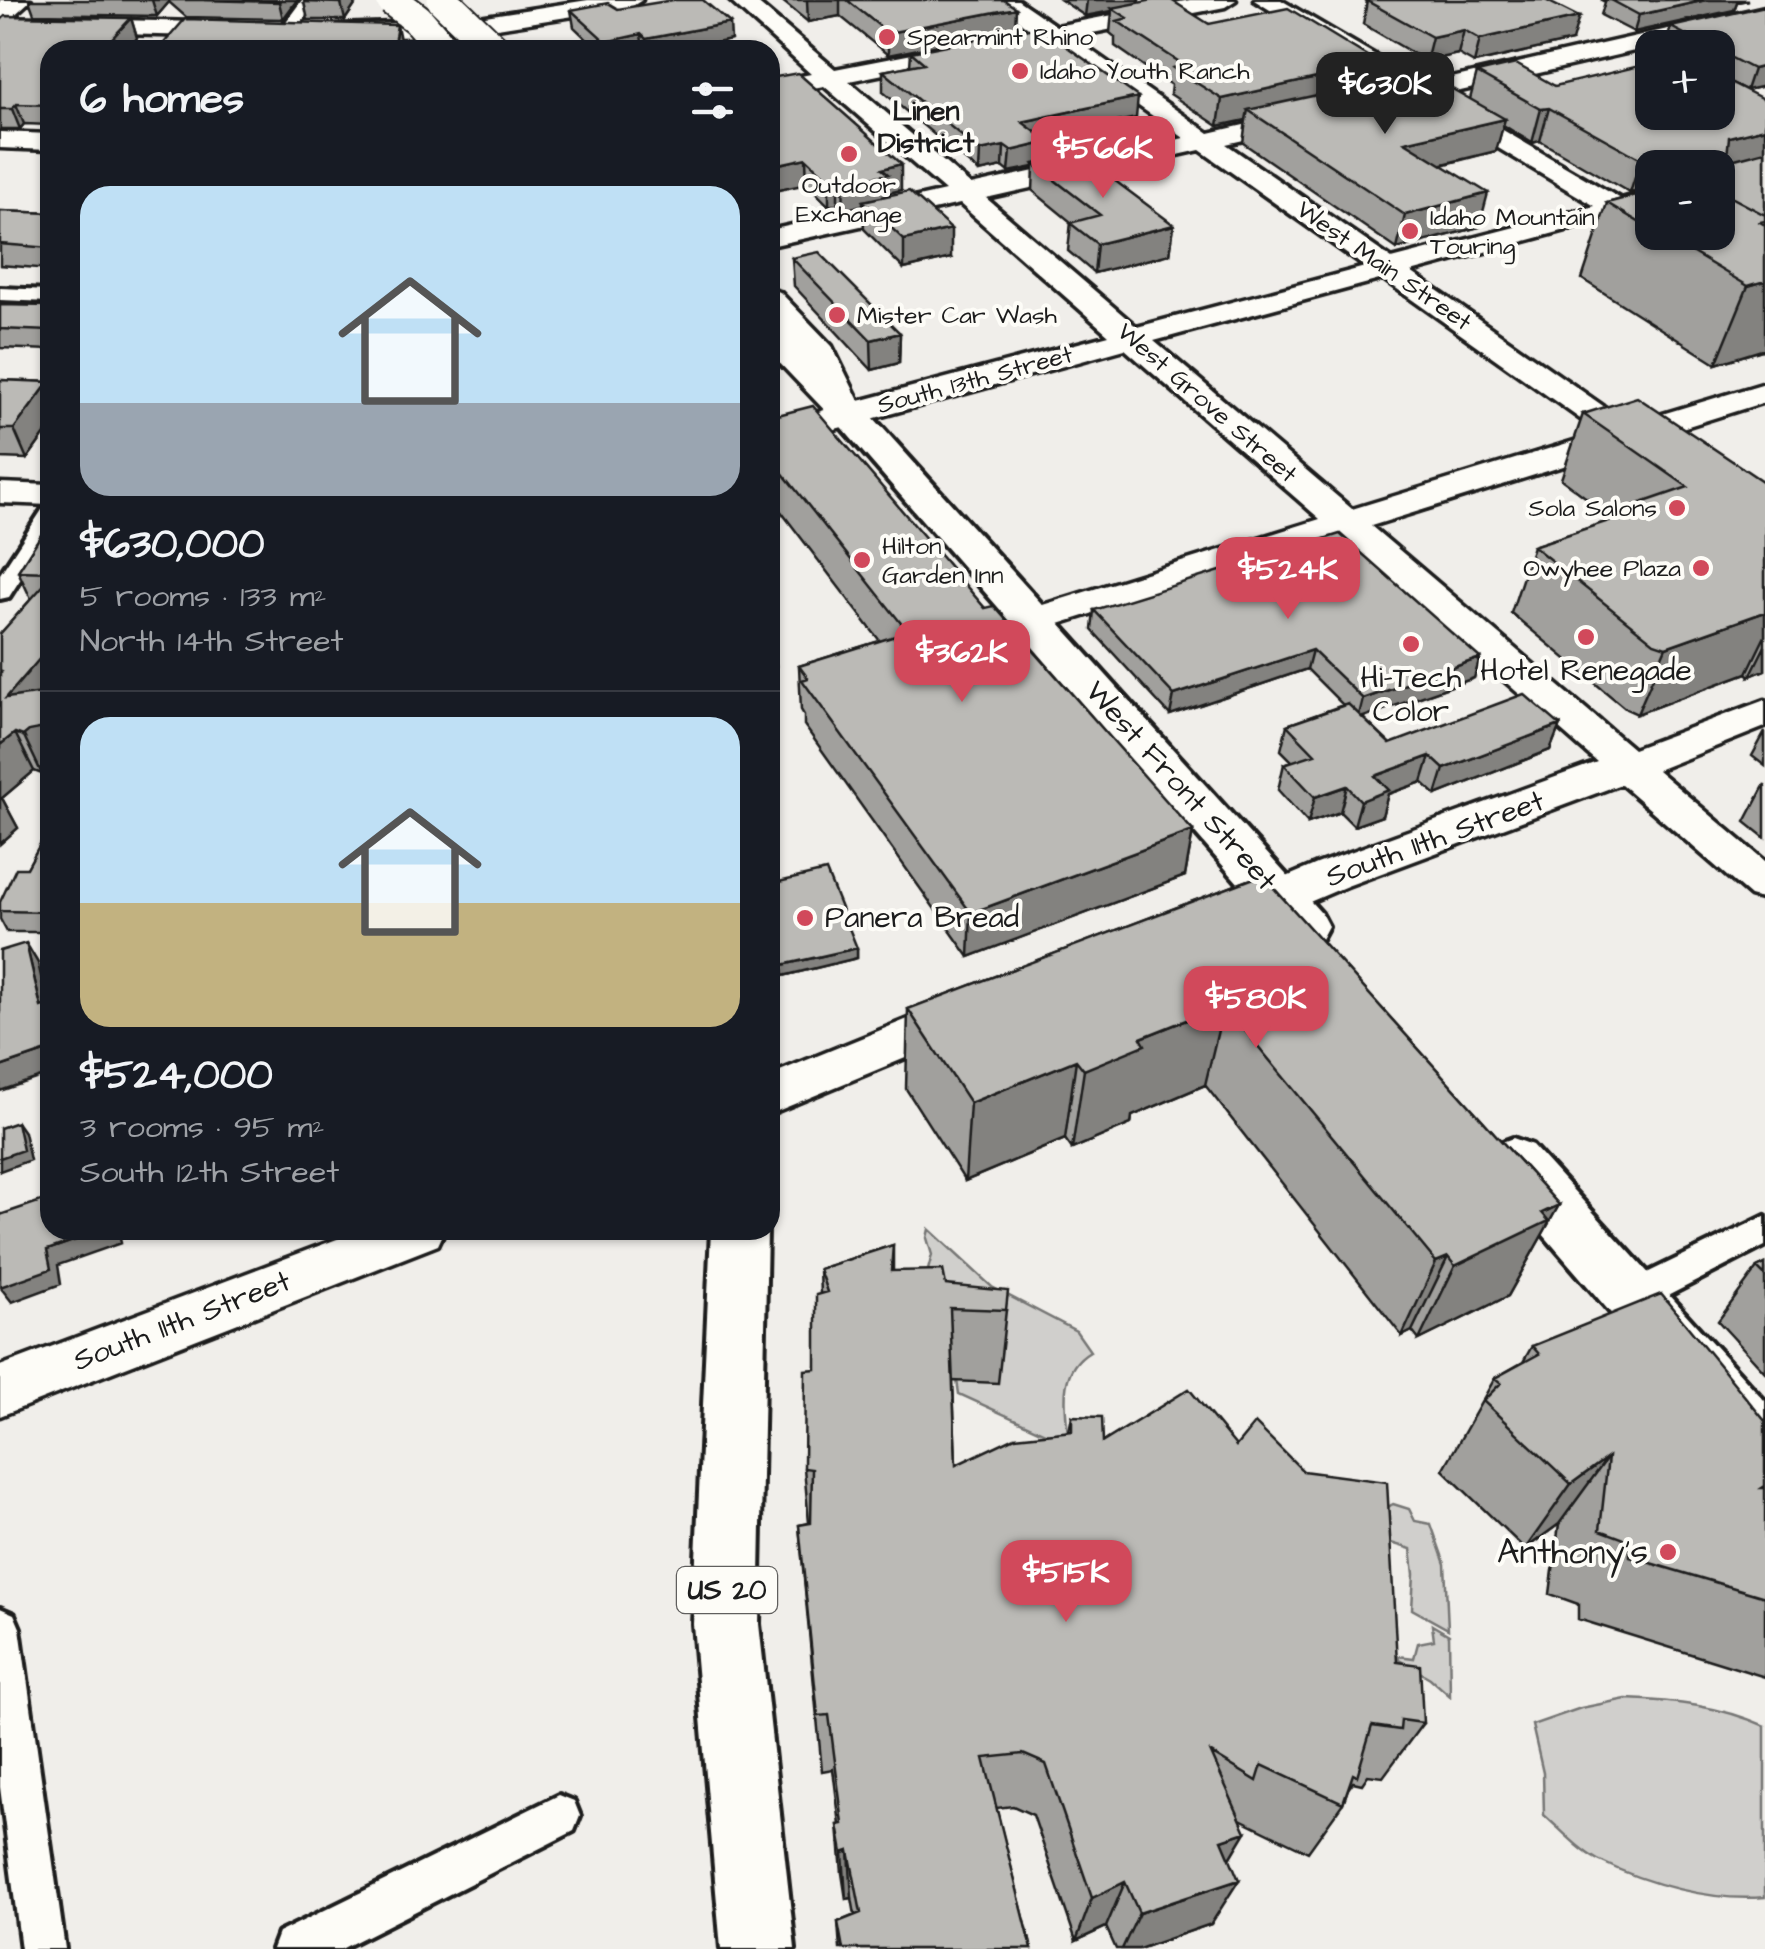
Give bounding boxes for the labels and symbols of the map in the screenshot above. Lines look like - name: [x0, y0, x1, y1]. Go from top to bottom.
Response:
- place label: Spearmint Rhino: [907, 20, 1093, 55]
- marker: Spearmint Rhino: [876, 26, 898, 48]
- pin: $630K: [1315, 52, 1455, 137]
- place label: Idaho Youth Ranch: [1040, 54, 1250, 89]
- marker: Idaho Youth Ranch: [1009, 60, 1031, 82]
- district label: Linen District: [878, 92, 975, 163]
- pin: $566K: [1033, 116, 1173, 201]
- marker: Outdoor Exchange: [838, 143, 860, 165]
- place label: Outdoor Exchange: [796, 168, 902, 233]
- street label: West Main Street: [1289, 192, 1479, 340]
- place label: Idaho Mountain Touring: [1430, 200, 1595, 265]
- marker: Idaho Mountain Touring: [1399, 220, 1421, 242]
- place label: Mister Car Wash: [857, 298, 1057, 333]
- marker: Mister Car Wash: [826, 304, 848, 326]
- street label: West Grove Street: [1109, 315, 1305, 491]
- street label: South 13th Street: [873, 337, 1077, 423]
- place label: Sola Salons: [1528, 491, 1657, 526]
- marker: Sola Salons: [1666, 497, 1688, 519]
- place label: Hilton Garden Inn: [882, 529, 1003, 593]
- pin: $524K: [1218, 537, 1358, 622]
- marker: Hilton Garden Inn: [851, 549, 873, 571]
- place label: Owyhee Plaza: [1523, 551, 1681, 587]
- marker: Owyhee Plaza: [1690, 557, 1712, 579]
- pin: $362K: [892, 620, 1032, 705]
- marker: Hotel Renegade: [1575, 626, 1597, 648]
- marker: Hi-Tech Color: [1400, 633, 1422, 655]
- place label: Hotel Renegade: [1480, 650, 1692, 693]
- place label: Hi-Tech Color: [1361, 657, 1462, 733]
- street label: West Front Street: [1075, 672, 1287, 900]
- street label: South 11th Street: [1320, 780, 1550, 898]
- place label: Panera Bread: [825, 897, 1019, 939]
- marker: Panera Bread: [794, 907, 816, 929]
- pin: $580K: [1186, 966, 1326, 1051]
- street label: South 11th Street: [67, 1260, 297, 1382]
- place label: Anthony's: [1497, 1528, 1648, 1578]
- pin: $515K: [996, 1540, 1136, 1625]
- marker: Anthony's: [1657, 1541, 1679, 1563]
- road number: US 20: [677, 1567, 777, 1613]

